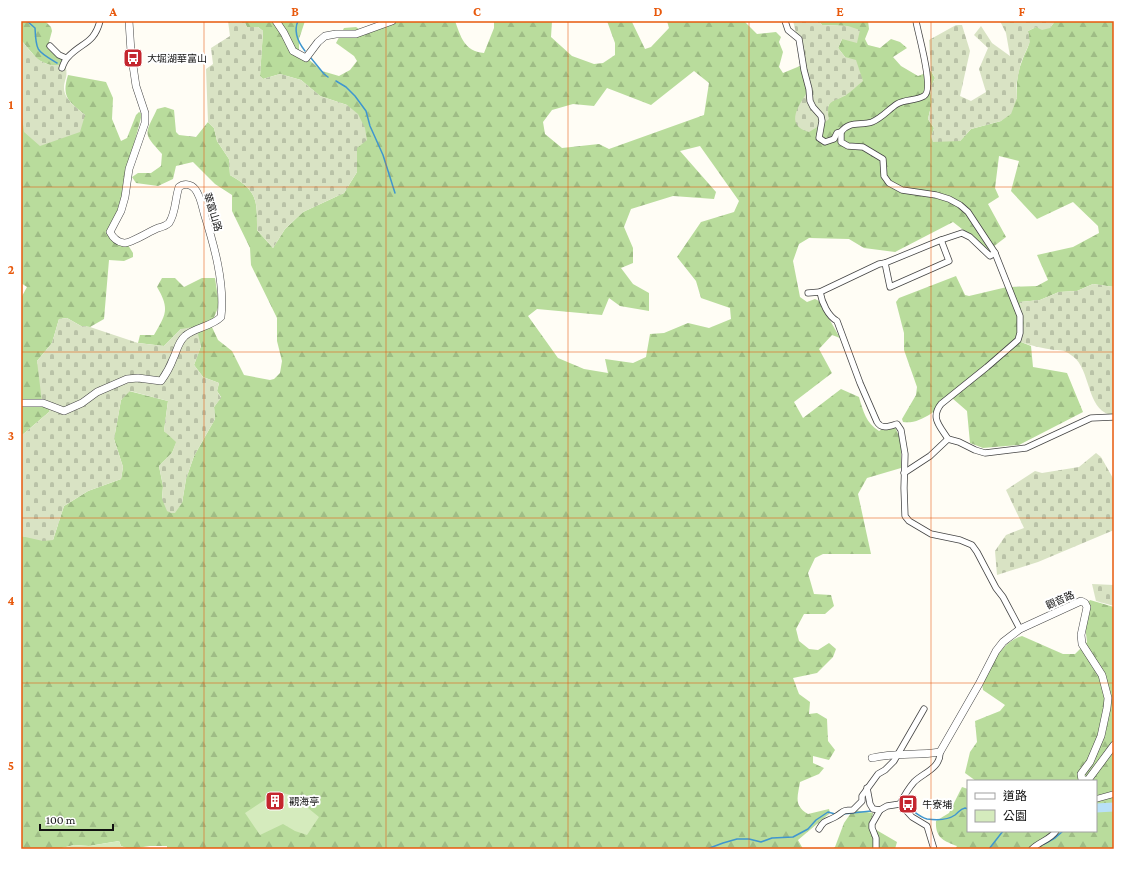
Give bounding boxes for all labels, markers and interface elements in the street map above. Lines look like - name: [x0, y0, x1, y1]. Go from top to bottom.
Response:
- text: A: [108, 4, 117, 19]
- text: B: [291, 4, 299, 19]
- text: C: [473, 4, 481, 19]
- text: D: [654, 4, 663, 19]
- text: E: [836, 4, 844, 19]
- text: F: [1019, 4, 1026, 19]
- bus stop icon: 大堀湖華富山: [122, 47, 144, 69]
- place label: 大堀湖華富山: [147, 53, 207, 64]
- text: 1: [9, 97, 14, 112]
- street label: 華富山路: [202, 191, 224, 233]
- text: 2: [8, 262, 15, 277]
- text: 3: [8, 428, 14, 443]
- street label: 觀音路: [1044, 589, 1076, 611]
- text: 4: [7, 593, 15, 608]
- text: 5: [8, 758, 14, 773]
- legend: [967, 780, 1097, 832]
- text: 道路: [1003, 789, 1027, 803]
- building icon: 觀海亭: [264, 790, 286, 812]
- bus stop icon: 牛寮埔: [897, 793, 919, 815]
- place label: 觀海亭: [289, 796, 319, 807]
- place label: 牛寮埔: [922, 799, 952, 810]
- scale bar: [40, 806, 113, 832]
- text: 公園: [1003, 809, 1027, 823]
- text: 100 m: [46, 813, 76, 827]

